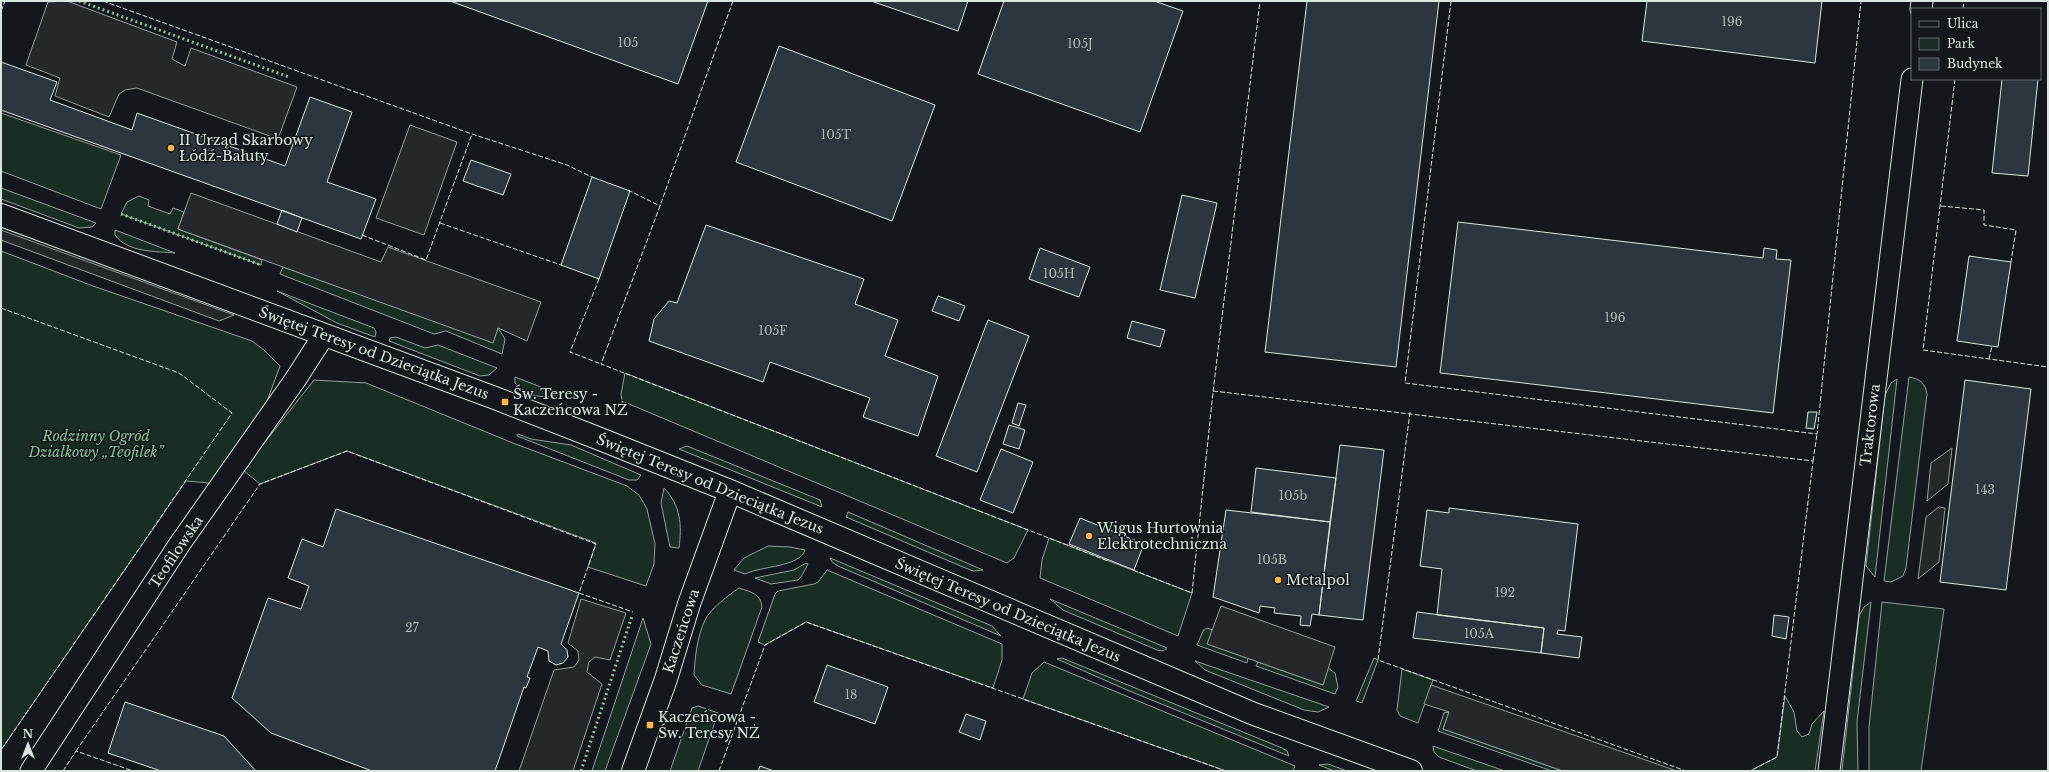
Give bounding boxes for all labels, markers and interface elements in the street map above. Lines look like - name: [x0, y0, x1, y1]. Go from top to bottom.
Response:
- legend: [1911, 8, 2041, 80]
- house number: 196: [1722, 14, 1743, 29]
- text: Ulica: [1947, 16, 1979, 31]
- house number: 105: [618, 35, 639, 50]
- house number: 105J: [1067, 36, 1093, 51]
- text: Park: [1947, 36, 1975, 51]
- text: Budynek: [1947, 56, 2003, 71]
- house number: 105T: [821, 127, 852, 142]
- place label: II Urząd Skarbowy Łódź-Bałuty: [179, 131, 313, 165]
- marker: II Urząd Skarbowy Łódź-Bałuty: [166, 143, 176, 153]
- house number: 105H: [1043, 266, 1075, 281]
- street label: Świętej Teresy od Dzieciątka Jezus: [256, 302, 492, 403]
- house number: 196: [1605, 310, 1626, 325]
- house number: 105F: [759, 323, 787, 338]
- street label: Traktorowa: [1856, 383, 1884, 467]
- place label: Św. Teresy - Kaczeńcowa NŻ: [513, 384, 628, 419]
- marker: Św. Teresy - Kaczeńcowa NŻ: [500, 397, 510, 407]
- park label: Rodzinny Ogród Działkowy „Teofilek”: [28, 427, 165, 461]
- street label: Świętej Teresy od Dzieciątka Jezus: [594, 429, 827, 538]
- house number: 143: [1975, 482, 1995, 497]
- house number: 105b: [1279, 488, 1307, 503]
- street label: Teofilowska: [145, 512, 207, 592]
- place label: Wigus Hurtownia Elektrotechniczna: [1096, 519, 1227, 553]
- marker: Wigus Hurtownia Elektrotechniczna: [1084, 531, 1094, 541]
- house number: 105B: [1257, 552, 1287, 567]
- street label: Świętej Teresy od Dzieciątka Jezus: [892, 553, 1124, 666]
- place label: Metalpol: [1286, 571, 1350, 589]
- marker: Metalpol: [1273, 575, 1283, 585]
- house number: 192: [1495, 585, 1515, 600]
- street label: Kaczeńcowa: [659, 586, 703, 675]
- house number: 27: [405, 620, 420, 635]
- house number: 105A: [1464, 626, 1495, 641]
- house number: 18: [845, 687, 857, 702]
- place label: Kaczeńcowa - Św. Teresy NŻ: [658, 708, 760, 742]
- marker: Kaczeńcowa - Św. Teresy NŻ: [645, 720, 655, 730]
- north arrow: [8, 724, 48, 764]
- text: N: [23, 727, 34, 741]

